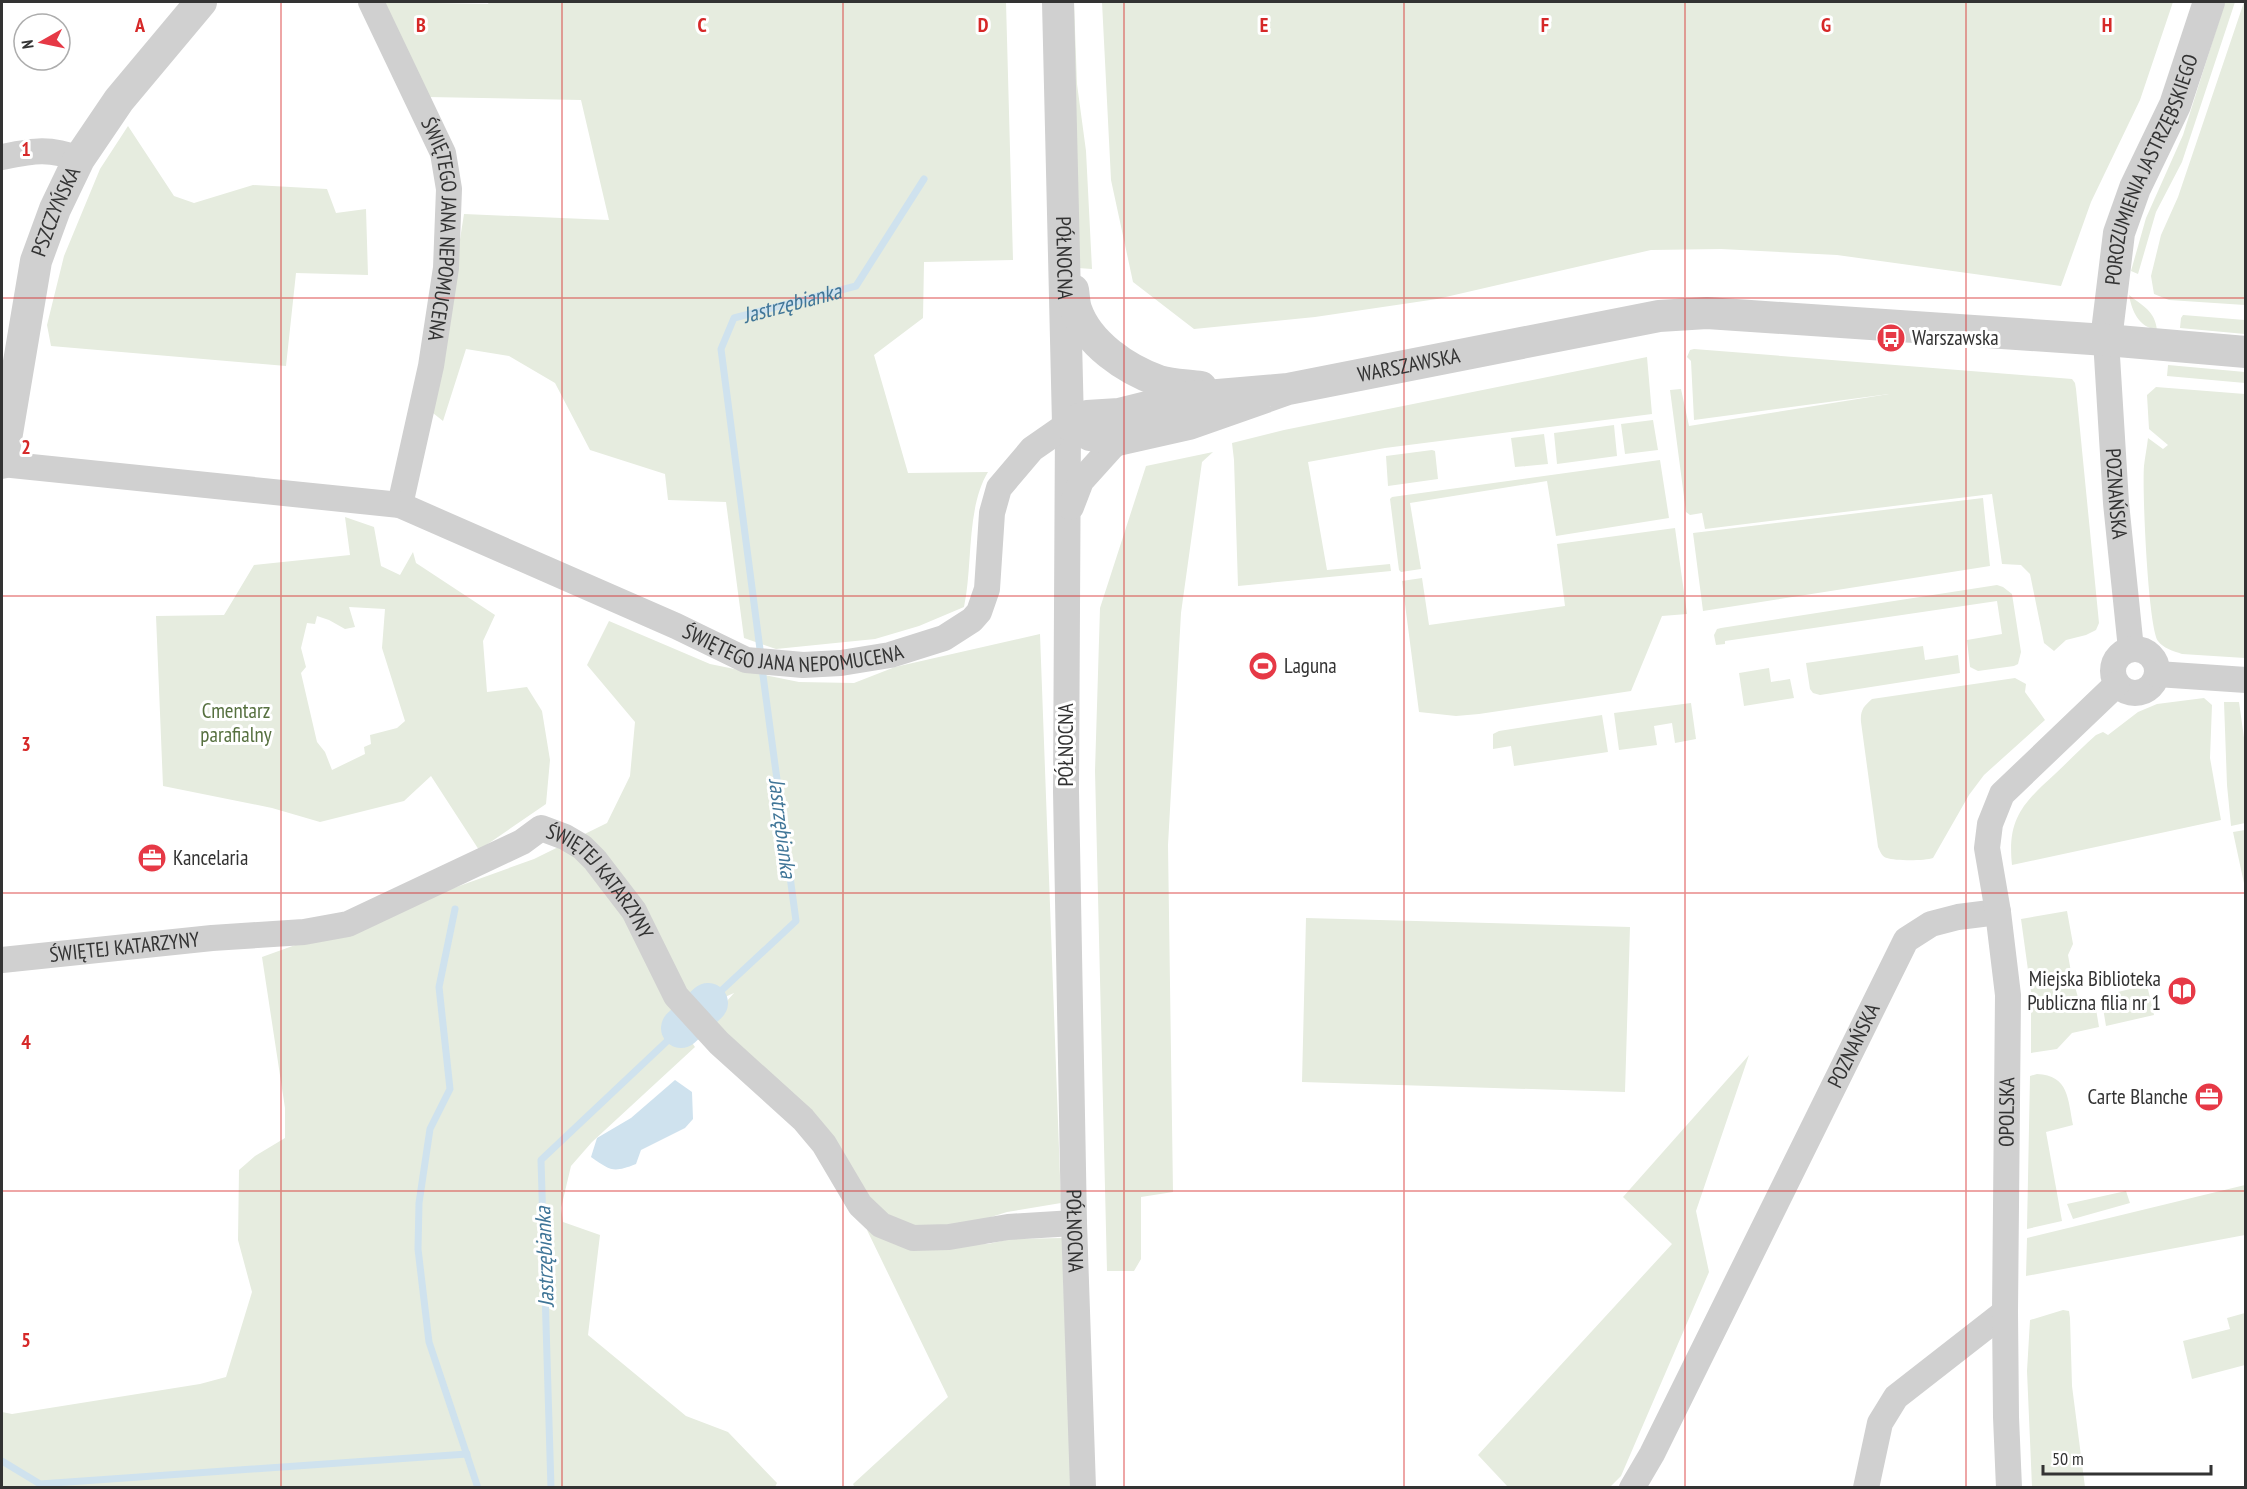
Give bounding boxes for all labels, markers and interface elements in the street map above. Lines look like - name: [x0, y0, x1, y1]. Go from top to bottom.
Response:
- north arrow: [12, 12, 72, 72]
- text: A: [134, 12, 146, 38]
- text: B: [416, 12, 426, 38]
- text: C: [697, 12, 707, 38]
- text: D: [978, 12, 989, 38]
- text: E: [1260, 12, 1268, 38]
- text: F: [1541, 12, 1549, 38]
- text: G: [1821, 12, 1831, 38]
- text: H: [2102, 12, 2112, 38]
- text: N: [17, 39, 38, 50]
- street label: POROZUMIENIA JASTRZĘBSKIEGO: [2099, 50, 2204, 287]
- street label: ŚWIĘTEGO JANA NEPOMUCENA: [415, 113, 463, 343]
- text: 1: [21, 136, 31, 162]
- street label: PSZCZYŃSKA: [25, 162, 86, 260]
- street label: PÓŁNOCNA: [1050, 216, 1079, 300]
- water label: Jastrzębianka: [739, 276, 845, 329]
- bus stop icon: Warszawska: [1875, 322, 1907, 354]
- place label: Warszawska: [1912, 324, 1999, 351]
- street label: WARSZAWSKA: [1355, 341, 1462, 388]
- text: 2: [21, 434, 31, 460]
- street label: POZNAŃSKA: [2100, 447, 2134, 540]
- street label: ŚWIĘTEGO JANA NEPOMUCENA: [678, 617, 907, 678]
- sports icon: Laguna: [1247, 650, 1279, 682]
- place label: Laguna: [1284, 652, 1337, 679]
- park label: Cmentarz parafialny: [200, 697, 272, 748]
- street label: PÓŁNOCNA: [1052, 703, 1079, 787]
- text: 3: [21, 731, 31, 757]
- water label: Jastrzębianka: [763, 775, 803, 881]
- street label: ŚWIĘTEJ KATARZYNY: [543, 817, 660, 943]
- office icon: Kancelaria: [136, 842, 168, 874]
- place label: Kancelaria: [173, 844, 248, 871]
- street label: ŚWIĘTEJ KATARZYNY: [48, 925, 201, 968]
- place label: Miejska Biblioteka Publiczna filia nr 1: [2027, 965, 2161, 1016]
- library icon: Miejska Biblioteka Publiczna filia nr 1: [2166, 975, 2198, 1007]
- street label: POZNAŃSKA: [1821, 999, 1886, 1092]
- text: 4: [21, 1029, 31, 1055]
- street label: OPOLSKA: [1993, 1077, 2020, 1147]
- office icon: Carte Blanche: [2193, 1081, 2225, 1113]
- place label: Carte Blanche: [2087, 1083, 2188, 1110]
- street label: PÓŁNOCNA: [1060, 1189, 1090, 1273]
- water label: Jastrzębianka: [528, 1205, 560, 1309]
- text: 5: [21, 1327, 31, 1353]
- scale bar: [2043, 1438, 2211, 1476]
- text: 50 m: [2052, 1447, 2084, 1470]

